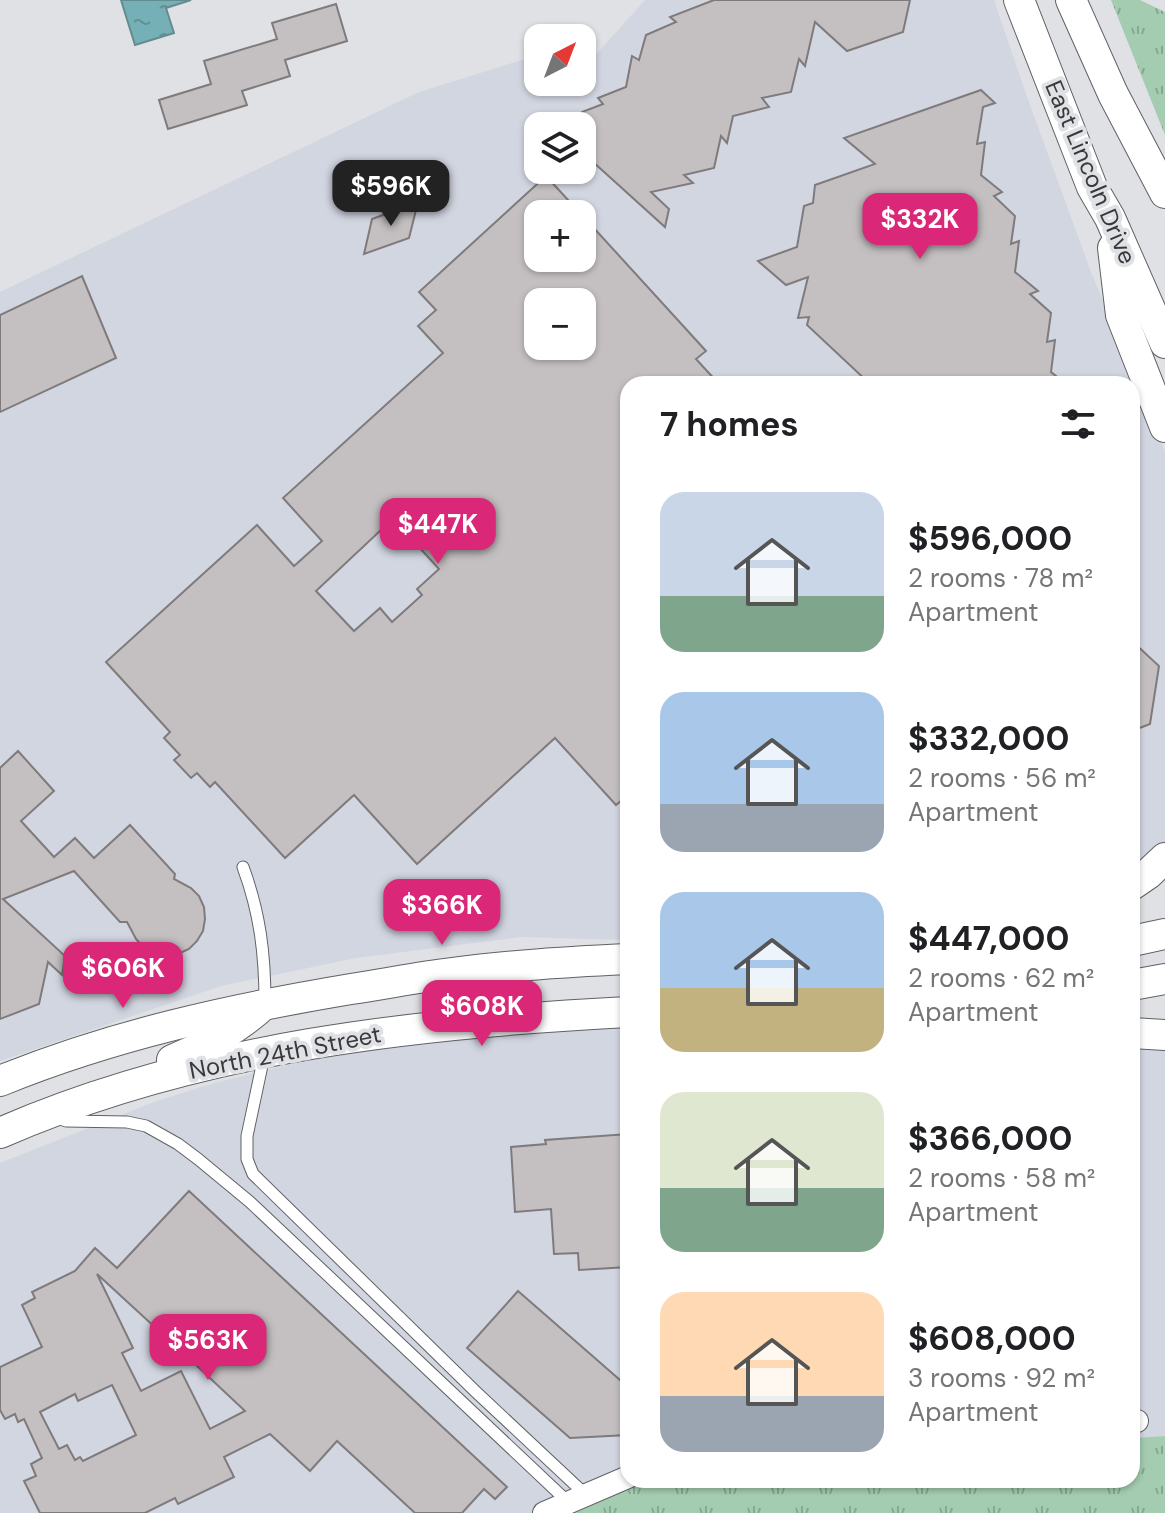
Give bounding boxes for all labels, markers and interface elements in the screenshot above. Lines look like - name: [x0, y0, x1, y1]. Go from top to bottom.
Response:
- north arrow: [524, 24, 596, 96]
- map controls: [524, 24, 596, 360]
- street label: East Lincoln Drive: [1038, 76, 1144, 268]
- button: layers: [524, 112, 596, 184]
- pin: $596K: [335, 160, 447, 228]
- text: $596K: [350, 169, 432, 203]
- pin: $332K: [864, 193, 976, 261]
- button: +: [524, 200, 596, 272]
- text: $332K: [880, 202, 960, 236]
- button: −: [524, 288, 596, 360]
- text: 7 homes: [660, 402, 799, 447]
- icon: filters: [1056, 402, 1100, 446]
- pin: $447K: [382, 498, 494, 566]
- text: $447K: [398, 507, 478, 541]
- text: $596,000: [908, 516, 1072, 561]
- icon: home: [724, 524, 820, 620]
- text: 2 rooms · 78 m²: [908, 561, 1093, 595]
- text: Apartment: [908, 595, 1039, 629]
- text: $332,000: [908, 716, 1069, 761]
- icon: home: [724, 724, 820, 820]
- text: 2 rooms · 56 m²: [908, 761, 1096, 795]
- text: Apartment: [908, 795, 1039, 829]
- pin: $366K: [386, 879, 498, 947]
- text: $366K: [401, 888, 483, 922]
- text: $447,000: [908, 916, 1069, 961]
- icon: home: [724, 924, 820, 1020]
- pin: $606K: [67, 942, 179, 1010]
- text: $606K: [81, 951, 165, 985]
- text: 2 rooms · 62 m²: [908, 961, 1094, 995]
- pin: $608K: [426, 980, 538, 1048]
- text: $608K: [440, 989, 524, 1023]
- text: Apartment: [908, 995, 1039, 1029]
- street label: North 24th Street: [186, 1018, 384, 1086]
- text: $366,000: [908, 1116, 1072, 1161]
- icon: home: [724, 1124, 820, 1220]
- text: 2 rooms · 58 m²: [908, 1161, 1095, 1195]
- text: Apartment: [908, 1195, 1039, 1229]
- pin: $563K: [152, 1314, 264, 1382]
- text: $608,000: [908, 1316, 1076, 1361]
- text: $563K: [167, 1323, 249, 1357]
- icon: home: [724, 1324, 820, 1420]
- text: 3 rooms · 92 m²: [908, 1361, 1095, 1395]
- text: Apartment: [908, 1395, 1039, 1429]

